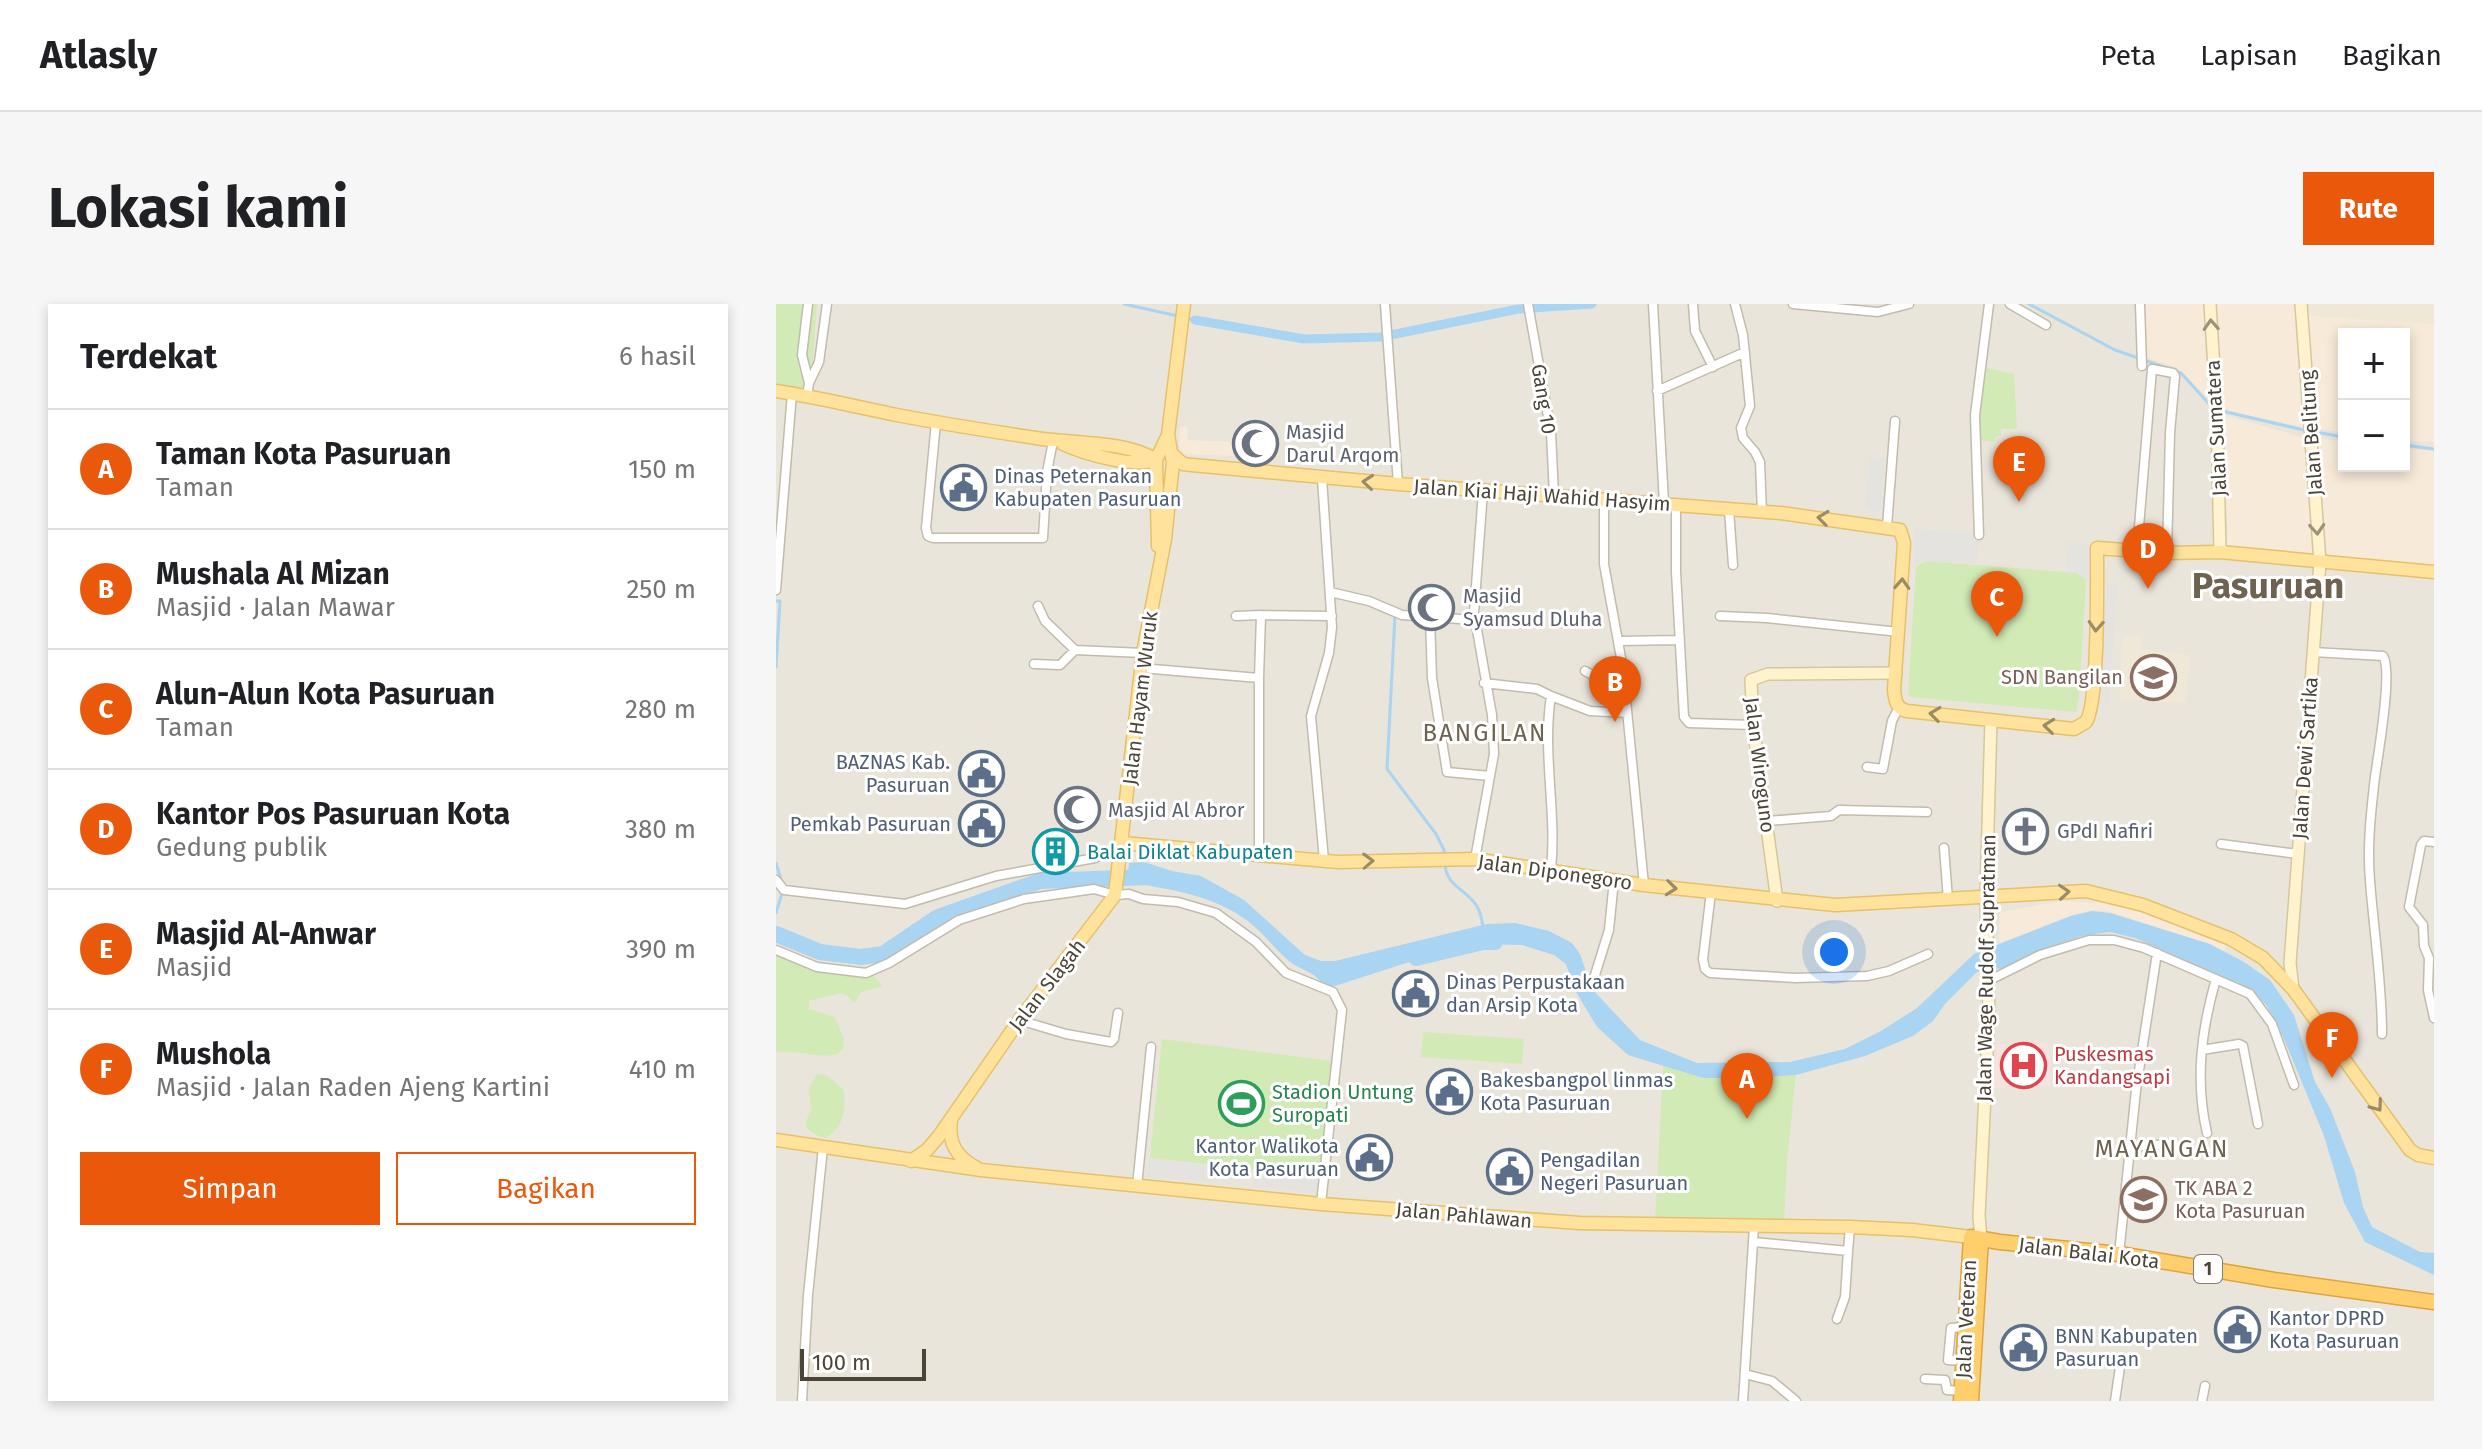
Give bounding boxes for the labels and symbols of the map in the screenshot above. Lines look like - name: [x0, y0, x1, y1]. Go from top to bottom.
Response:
- one-way arrow: [2203, 318, 2220, 331]
- street label: Jalan Sumatera: [2200, 359, 2232, 497]
- street label: Gang 10: [1527, 362, 1561, 436]
- street label: Jalan Belitung: [2295, 369, 2327, 497]
- mosque icon: Masjid Darul Arqom: [1231, 419, 1279, 467]
- place label: Masjid Darul Arqom: [1286, 420, 1399, 467]
- pin: E: [1993, 436, 2045, 502]
- public building icon: Dinas Peternakan Kabupaten Pasuruan: [939, 463, 987, 511]
- place label: Dinas Peternakan Kabupaten Pasuruan: [994, 464, 1182, 511]
- one-way arrow: [1361, 474, 1374, 491]
- street label: Jalan Kiai Haji Wahid Hasyim: [1413, 474, 1671, 516]
- one-way arrow: [1816, 510, 1830, 527]
- pin: D: [2122, 523, 2174, 589]
- one-way arrow: [2309, 523, 2326, 536]
- district label: Pasuruan: [2192, 564, 2344, 608]
- pin: C: [1971, 571, 2023, 637]
- one-way arrow: [1893, 577, 1910, 590]
- mosque icon: Masjid Syamsud Dluha: [1408, 584, 1456, 632]
- place label: Masjid Syamsud Dluha: [1463, 584, 1602, 631]
- street label: Jalan Hayam Wuruk: [1117, 609, 1163, 786]
- one-way arrow: [2088, 620, 2105, 633]
- school or university icon: SDN Bangilan: [2130, 653, 2178, 701]
- pin: B: [1589, 656, 1641, 722]
- place label: SDN Bangilan: [2001, 665, 2123, 689]
- street label: Jalan Dewi Sartika: [2287, 676, 2323, 840]
- street label: Jalan Wiroguno: [1740, 696, 1780, 834]
- one-way arrow: [1928, 705, 1941, 722]
- one-way arrow: [2043, 718, 2056, 735]
- district label: BANGILAN: [1423, 719, 1547, 747]
- place label: BAZNAS Kab. Pasuruan: [836, 750, 950, 797]
- public building icon: BAZNAS Kab. Pasuruan: [957, 750, 1005, 798]
- mosque icon: Masjid Al Abror: [1053, 786, 1101, 834]
- place label: Masjid Al Abror: [1108, 798, 1245, 822]
- public building icon: Pemkab Pasuruan: [958, 800, 1006, 848]
- church icon: GPdI Nafiri: [2002, 807, 2050, 855]
- place label: Pemkab Pasuruan: [790, 812, 951, 836]
- place label: GPdI Nafiri: [2057, 819, 2153, 843]
- building icon: Balai Diklat Kabupaten: [1032, 828, 1080, 876]
- street label: Jalan Wage Rudolf Supratman: [1972, 834, 2000, 1102]
- place label: Balai Diklat Kabupaten: [1087, 840, 1293, 864]
- street label: Jalan Diponegoro: [1476, 849, 1634, 895]
- one-way arrow: [1362, 853, 1375, 870]
- one-way arrow: [1665, 880, 1678, 897]
- one-way arrow: [2058, 884, 2071, 901]
- your location: [1814, 932, 1854, 972]
- street label: Jalan Slagah: [1004, 934, 1090, 1036]
- public building icon: Dinas Perpustakaan dan Arsip Kota: [1391, 969, 1439, 1017]
- place label: Dinas Perpustakaan dan Arsip Kota: [1446, 970, 1625, 1017]
- pin: F: [2306, 1012, 2358, 1078]
- hospital icon: Puskesmas Kandangsapi: [1999, 1042, 2047, 1090]
- place label: Puskesmas Kandangsapi: [2054, 1042, 2171, 1089]
- pin: A: [1721, 1053, 1773, 1119]
- public building icon: Bakesbangpol linmas Kota Pasuruan: [1425, 1067, 1473, 1115]
- place label: Bakesbangpol linmas Kota Pasuruan: [1480, 1068, 1673, 1115]
- sports icon: Stadion Untung Suropati: [1217, 1080, 1265, 1128]
- place label: Stadion Untung Suropati: [1272, 1080, 1414, 1127]
- one-way arrow: [2367, 1098, 2382, 1112]
- place label: Kantor Walikota Kota Pasuruan: [1195, 1134, 1339, 1181]
- public building icon: Kantor Walikota Kota Pasuruan: [1346, 1134, 1394, 1182]
- district label: MAYANGAN: [2095, 1135, 2229, 1163]
- public building icon: Pengadilan Negeri Pasuruan: [1485, 1148, 1533, 1196]
- place label: Pengadilan Negeri Pasuruan: [1540, 1148, 1688, 1195]
- school or university icon: TK ABA 2 Kota Pasuruan: [2120, 1176, 2168, 1224]
- place label: TK ABA 2 Kota Pasuruan: [2175, 1176, 2306, 1223]
- street label: Jalan Pahlawan: [1395, 1197, 1533, 1233]
- street label: Jalan Balai Kota: [2017, 1232, 2161, 1274]
- road number: 1: [2194, 1255, 2222, 1283]
- street label: Jalan Veteran: [1951, 1259, 1981, 1379]
- public building icon: Kantor DPRD Kota Pasuruan: [2214, 1305, 2262, 1353]
- place label: Kantor DPRD Kota Pasuruan: [2269, 1306, 2400, 1353]
- public building icon: BNN Kabupaten Pasuruan: [2000, 1324, 2048, 1372]
- place label: BNN Kabupaten Pasuruan: [2055, 1324, 2198, 1371]
- scale bar: [800, 1345, 926, 1381]

